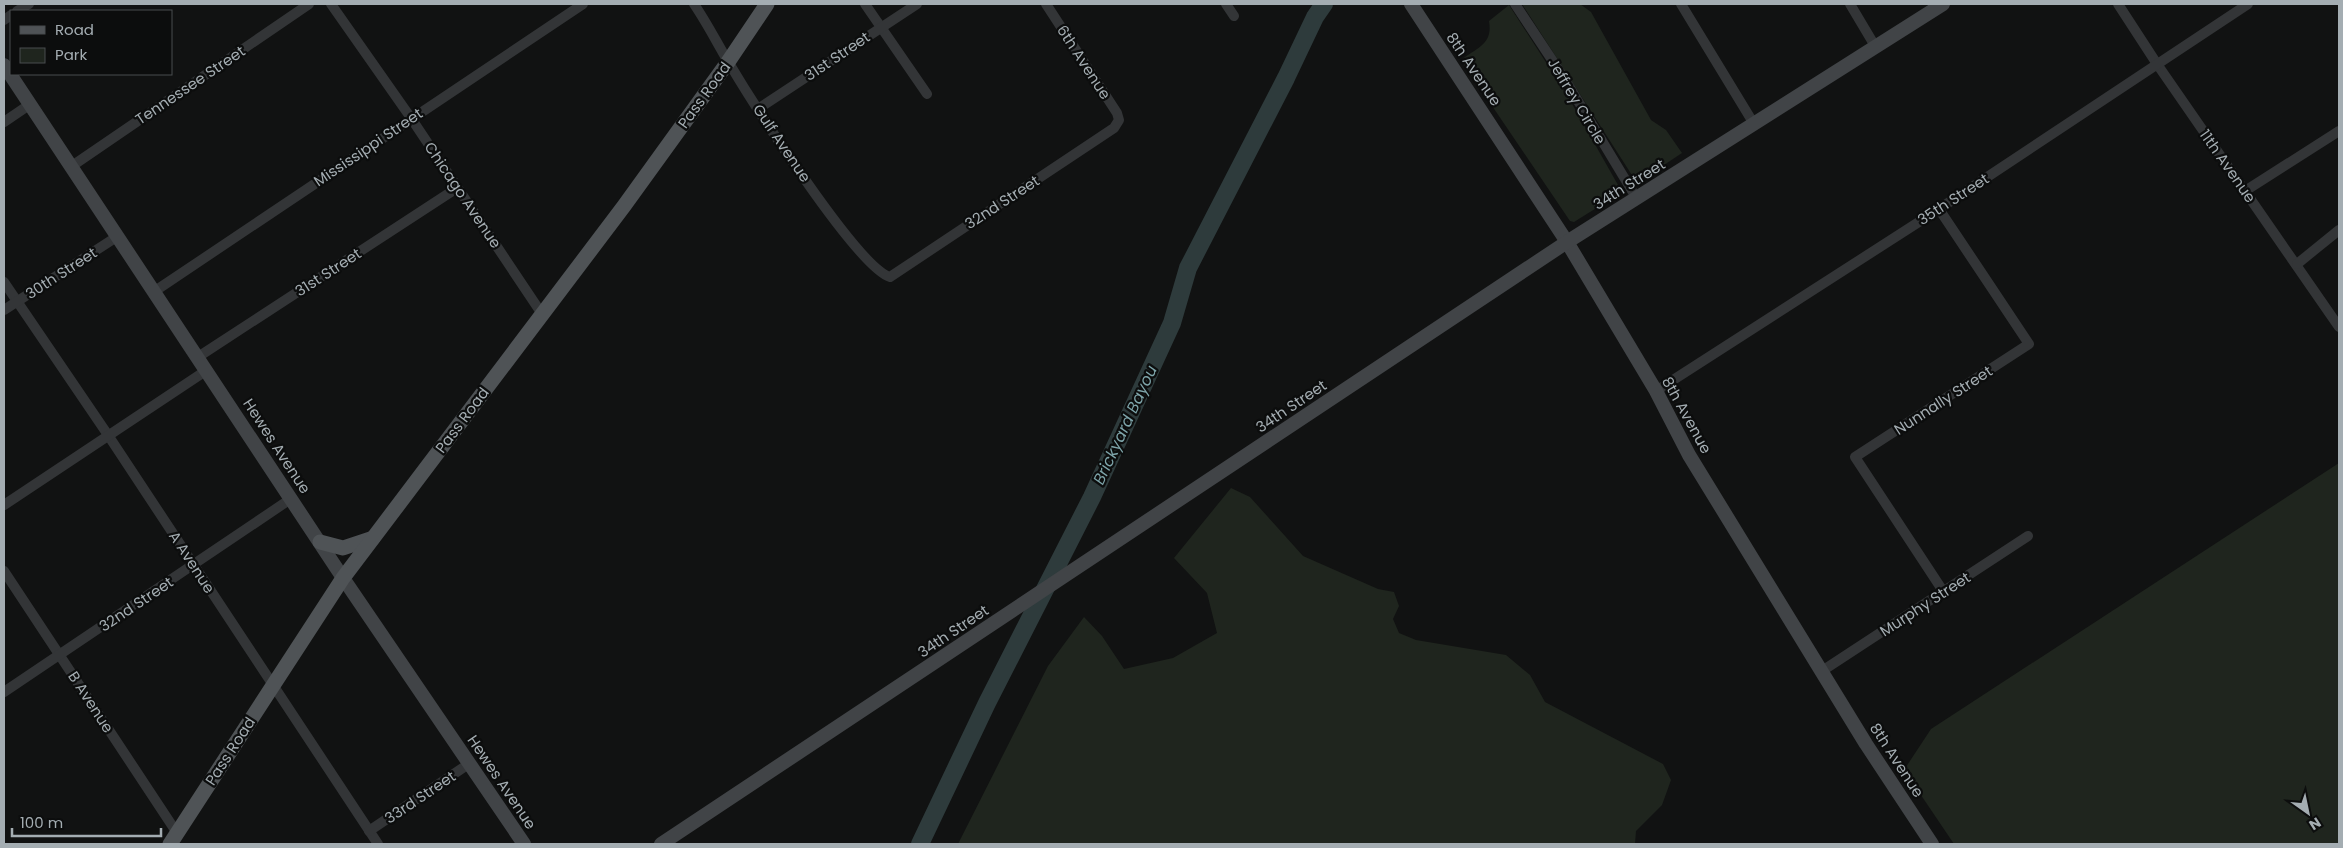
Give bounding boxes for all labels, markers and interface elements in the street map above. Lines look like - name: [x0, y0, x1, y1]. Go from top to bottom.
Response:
- legend: [10, 10, 172, 75]
- text: Road: [55, 19, 94, 40]
- street label: 6th Avenue: [1052, 21, 1116, 103]
- street label: 31st Street: [800, 26, 874, 86]
- street label: 8th Avenue: [1442, 28, 1506, 110]
- street label: Tennessee Street: [131, 40, 249, 130]
- text: Park: [55, 44, 87, 65]
- street label: Jeffrey Circle: [1543, 54, 1611, 148]
- street label: Pass Road: [673, 57, 735, 133]
- street label: Gulf Avenue: [748, 100, 816, 186]
- street label: Mississippi Street: [309, 103, 427, 191]
- street label: 11th Avenue: [2195, 125, 2261, 207]
- street label: Chicago Avenue: [420, 138, 506, 252]
- street label: 34th Street: [1589, 154, 1669, 214]
- street label: 35th Street: [1913, 168, 1993, 230]
- street label: 32nd Street: [961, 170, 1043, 234]
- street label: 30th Street: [21, 242, 101, 304]
- street label: 31st Street: [291, 243, 365, 301]
- street label: Nunnally Street: [1890, 360, 1996, 440]
- water label: Brickyard Bayou: [1087, 362, 1163, 488]
- street label: 8th Avenue: [1657, 373, 1717, 457]
- street label: 34th Street: [1251, 375, 1331, 437]
- street label: Pass Road: [430, 383, 494, 457]
- street label: Hewes Avenue: [238, 394, 316, 498]
- street label: A Avenue: [164, 527, 220, 597]
- street label: Murphy Street: [1876, 567, 1974, 641]
- street label: 32nd Street: [95, 571, 177, 637]
- street label: 34th Street: [913, 600, 993, 662]
- street label: B Avenue: [63, 667, 119, 737]
- street label: Pass Road: [200, 713, 260, 789]
- street label: 8th Avenue: [1865, 719, 1929, 801]
- street label: Hewes Avenue: [463, 731, 541, 833]
- street label: 33rd Street: [380, 766, 460, 828]
- north arrow: [2283, 788, 2333, 838]
- scale bar: [12, 806, 161, 838]
- text: 100 m: [20, 812, 63, 833]
- text: N: [2305, 813, 2325, 835]

